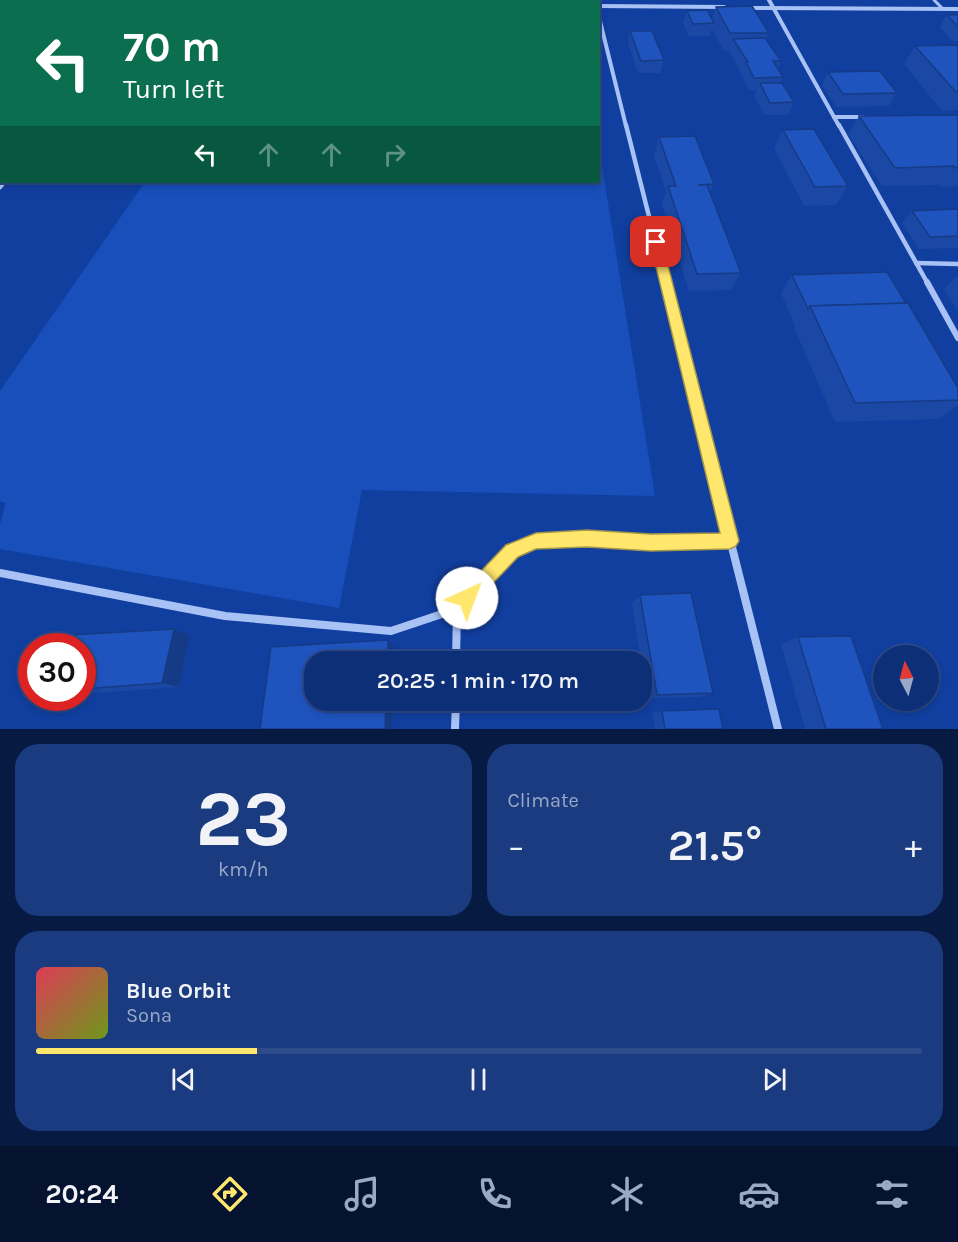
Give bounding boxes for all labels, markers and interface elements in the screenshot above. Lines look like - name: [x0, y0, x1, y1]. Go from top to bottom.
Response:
- text: 70 m: [123, 22, 221, 72]
- icon: left: [24, 24, 102, 102]
- text: Turn left: [123, 73, 224, 105]
- icon: left: [189, 138, 222, 171]
- icon: ahead: [252, 138, 285, 171]
- icon: ahead: [315, 138, 348, 171]
- icon: right: [378, 138, 411, 171]
- pin: [630, 216, 681, 267]
- icon: arrive: [639, 225, 672, 258]
- position arrow: [435, 566, 499, 630]
- speed limit sign: 30: [18, 633, 96, 711]
- north arrow: [873, 645, 939, 711]
- map controls: [873, 645, 939, 711]
- text: 20:25 · 1 min · 170 m: [377, 668, 579, 694]
- text: 23: [195, 773, 291, 865]
- text: Climate: [508, 789, 579, 812]
- text: 21.5°: [667, 819, 762, 871]
- text: −: [508, 827, 525, 865]
- text: +: [905, 827, 922, 865]
- text: km/h: [218, 858, 269, 881]
- text: Blue Orbit: [126, 978, 231, 1004]
- text: Sona: [126, 1004, 172, 1027]
- icon: previous: [167, 1063, 200, 1096]
- icon: pause: [462, 1063, 495, 1096]
- icon: next: [758, 1063, 791, 1096]
- icon: directions: [209, 1173, 251, 1215]
- icon: music: [341, 1173, 383, 1215]
- icon: phone: [474, 1173, 516, 1215]
- icon: climate: [606, 1173, 648, 1215]
- icon: car: [738, 1173, 780, 1215]
- icon: filters: [871, 1173, 913, 1215]
- text: 20:24: [45, 1178, 118, 1210]

